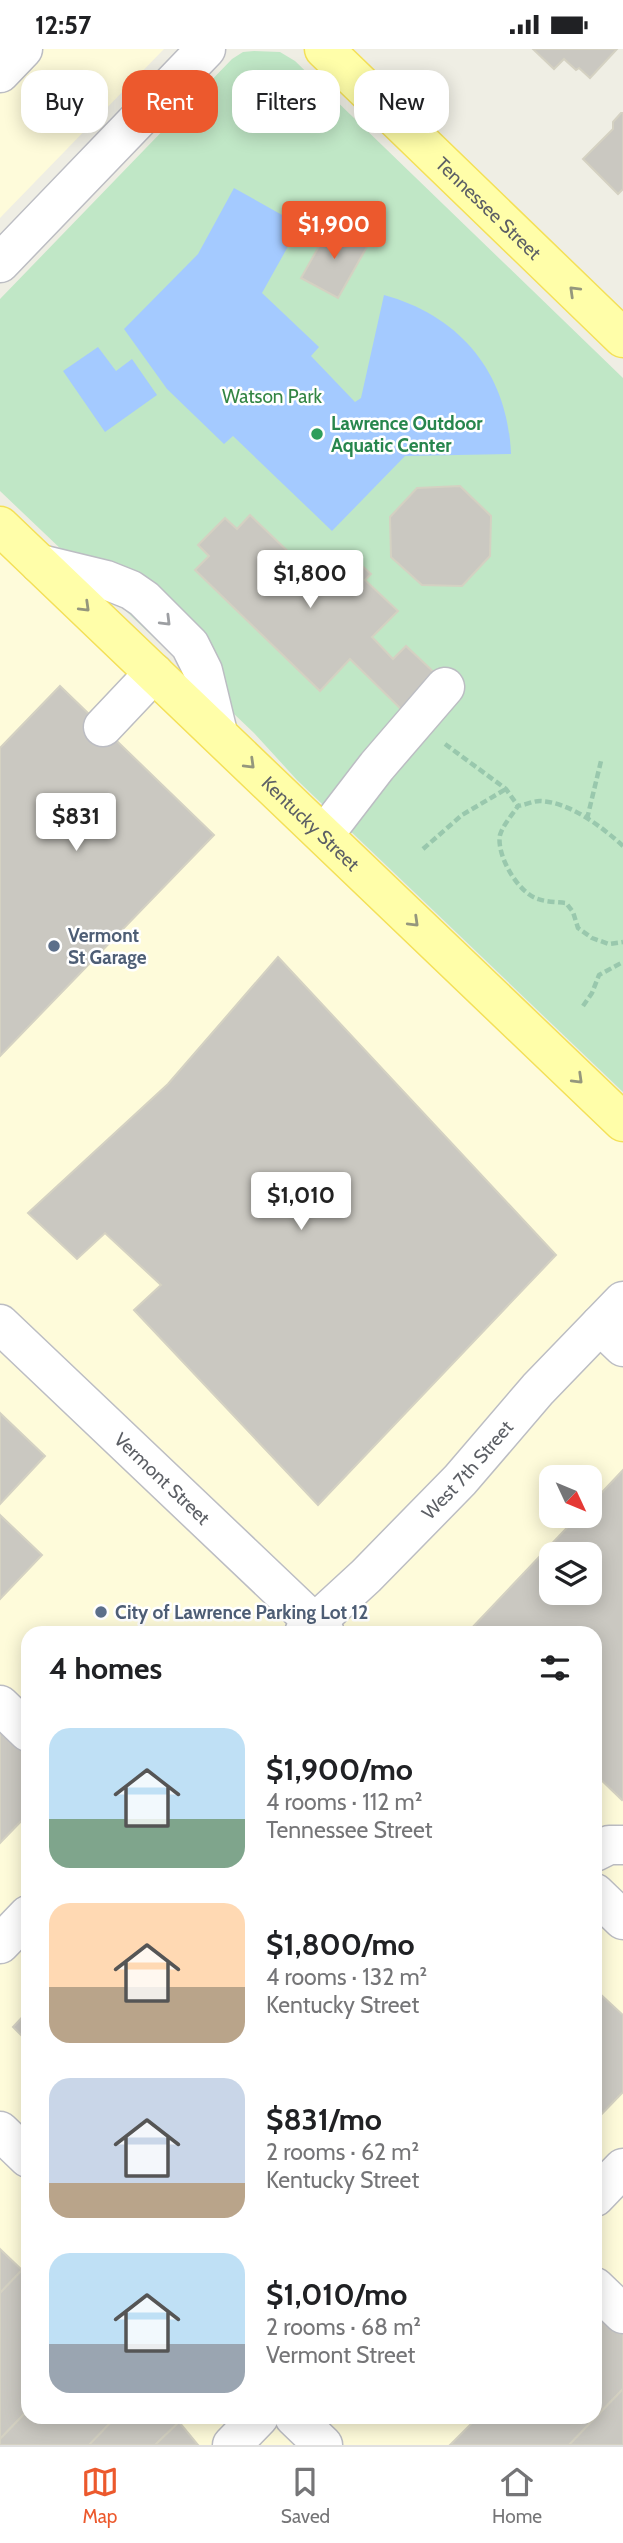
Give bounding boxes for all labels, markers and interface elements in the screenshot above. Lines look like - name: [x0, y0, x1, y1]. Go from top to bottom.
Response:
- text: 12:57: [35, 9, 91, 41]
- chip: Buy: [21, 70, 108, 133]
- chip: Rent: [122, 70, 218, 133]
- chip: Filters: [232, 70, 340, 133]
- chip: New: [354, 70, 449, 133]
- street label: Tennessee Street: [431, 152, 547, 265]
- pin: $1,900: [277, 201, 391, 261]
- text: $1,900: [298, 210, 370, 238]
- one-way arrow: [569, 287, 582, 300]
- park label: Watson Park: [222, 385, 322, 408]
- place label: Lawrence Outdoor Aquatic Center: [331, 412, 483, 457]
- marker: Lawrence Outdoor Aquatic Center: [309, 426, 325, 442]
- pin: $1,800: [253, 551, 367, 610]
- text: $1,800: [273, 559, 347, 587]
- one-way arrow: [77, 599, 90, 611]
- one-way arrow: [158, 612, 171, 625]
- one-way arrow: [241, 755, 254, 768]
- street label: Kentucky Street: [257, 771, 365, 876]
- pin: $831: [35, 793, 117, 853]
- text: $831: [52, 802, 100, 830]
- one-way arrow: [405, 913, 418, 926]
- place label: Vermont St Garage: [68, 924, 147, 969]
- marker: Vermont St Garage: [46, 938, 62, 954]
- one-way arrow: [570, 1070, 583, 1083]
- pin: $1,010: [244, 1173, 358, 1232]
- text: $1,010: [267, 1181, 335, 1209]
- street label: West 7th Street: [417, 1415, 518, 1524]
- street label: Vermont Street: [110, 1428, 215, 1530]
- north arrow: [539, 1465, 602, 1528]
- map controls: [539, 1465, 602, 1605]
- button: layers: [539, 1542, 602, 1605]
- place label: City of Lawrence Parking Lot 12: [115, 1601, 368, 1624]
- marker: City of Lawrence Parking Lot 12: [93, 1604, 109, 1620]
- icon: filters: [536, 1649, 574, 1687]
- text: 4 homes: [49, 1650, 162, 1687]
- text: $1,900/mo: [266, 1751, 413, 1788]
- icon: home: [105, 1756, 189, 1840]
- text: 4 rooms · 112 m²: [266, 1788, 422, 1816]
- text: Tennessee Street: [266, 1816, 433, 1844]
- text: $1,800/mo: [266, 1926, 415, 1963]
- icon: home: [105, 1931, 189, 2015]
- text: 4 rooms · 132 m²: [266, 1963, 427, 1991]
- text: Kentucky Street: [266, 1991, 419, 2019]
- text: $831/mo: [266, 2101, 382, 2138]
- icon: home: [105, 2106, 189, 2190]
- text: 2 rooms · 62 m²: [266, 2138, 419, 2166]
- text: Kentucky Street: [266, 2166, 419, 2194]
- text: $1,010/mo: [266, 2276, 407, 2313]
- icon: home: [105, 2281, 189, 2365]
- text: 2 rooms · 68 m²: [266, 2313, 421, 2341]
- text: Vermont Street: [266, 2341, 415, 2369]
- tab: Map: [81, 2463, 119, 2528]
- tab: Saved: [281, 2463, 330, 2528]
- tab: Home: [492, 2463, 542, 2528]

